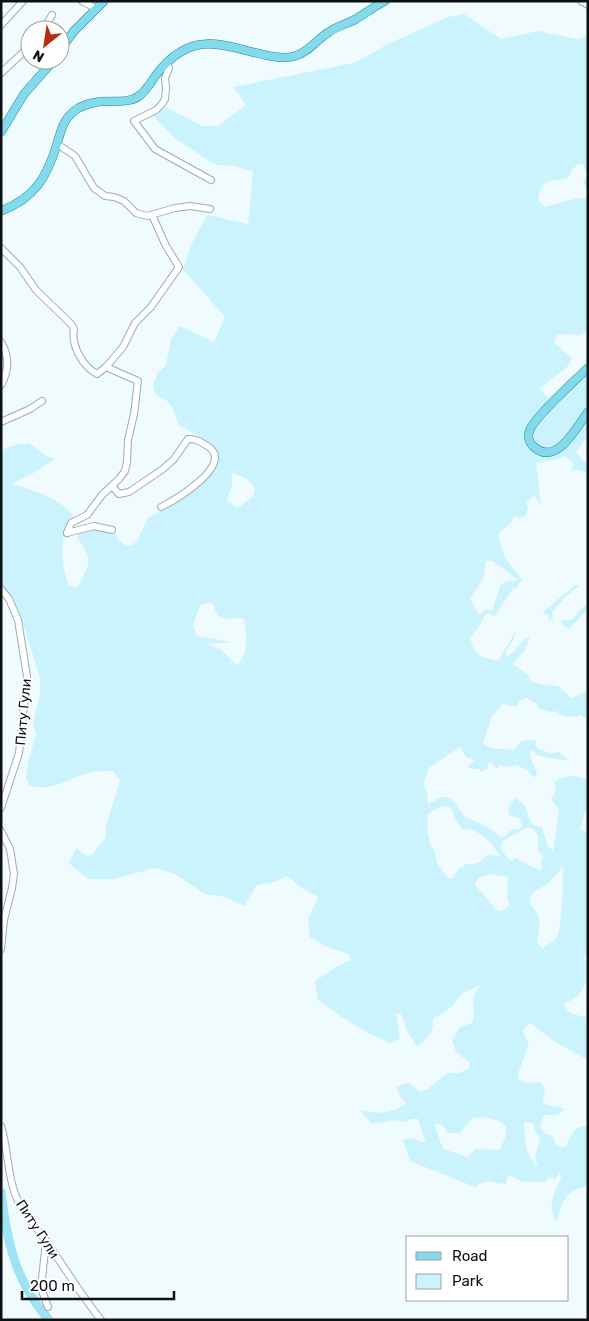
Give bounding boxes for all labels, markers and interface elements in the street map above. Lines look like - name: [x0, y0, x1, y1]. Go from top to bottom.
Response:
- north arrow: [20, 20, 70, 70]
- text: N: [30, 46, 47, 66]
- street label: Питу Гули: [12, 678, 35, 746]
- street label: Питу Гули: [12, 1197, 63, 1262]
- legend: [406, 1236, 569, 1301]
- text: Road: [452, 1247, 488, 1265]
- scale bar: [22, 1268, 175, 1300]
- text: Park: [452, 1272, 483, 1290]
- text: 200 m: [30, 1277, 75, 1295]

